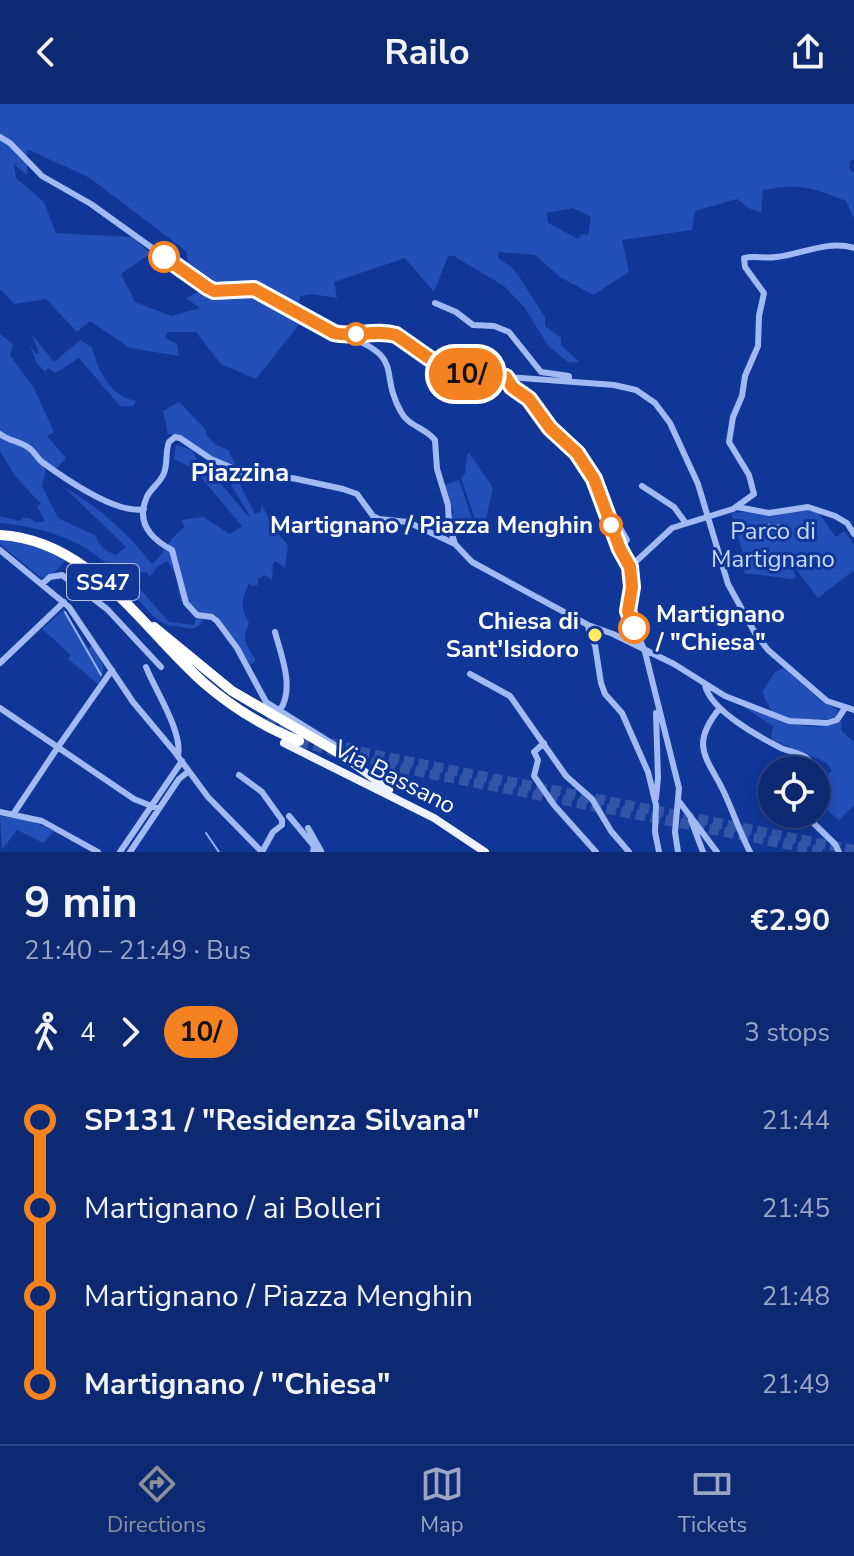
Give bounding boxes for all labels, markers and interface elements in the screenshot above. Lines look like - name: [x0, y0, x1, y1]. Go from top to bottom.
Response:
- text: Railo: [384, 28, 470, 77]
- icon: back: [24, 30, 68, 74]
- icon: share: [786, 30, 830, 74]
- unlabelled marker: [149, 242, 179, 272]
- unlabelled marker: [345, 323, 367, 345]
- line badge: 10/: [420, 348, 512, 400]
- text: 10/: [445, 355, 487, 393]
- district label: Piazzina: [191, 455, 289, 490]
- place label: Martignano / Piazza Menghin: [270, 509, 593, 541]
- marker: Martignano / Piazza Menghin: [600, 514, 622, 536]
- park label: Parco di Martignano: [711, 515, 835, 575]
- road number: SS47: [67, 564, 139, 600]
- place label: Martignano / "Chiesa": [655, 598, 785, 658]
- place label: Chiesa di Sant'Isidoro: [446, 605, 579, 665]
- marker: Martignano / "Chiesa": [619, 613, 649, 643]
- marker: Chiesa di Sant'Isidoro: [586, 626, 604, 644]
- street label: Via Bassano: [328, 732, 461, 821]
- map controls: [758, 756, 830, 828]
- button: locate: [758, 756, 830, 828]
- text: 9 min: [24, 873, 138, 933]
- text: €2.90: [751, 900, 830, 941]
- text: 21:40 – 21:49 · Bus: [24, 933, 251, 968]
- icon: walk: [24, 1010, 68, 1054]
- icon: forward: [108, 1010, 152, 1054]
- text: 10/: [180, 1013, 222, 1051]
- text: 4: [80, 1015, 96, 1050]
- text: 3 stops: [744, 1015, 830, 1050]
- text: SP131 / "Residenza Silvana": [84, 1100, 480, 1141]
- text: 21:44: [762, 1103, 830, 1138]
- text: Martignano / ai Bolleri: [84, 1188, 382, 1229]
- text: 21:45: [762, 1191, 830, 1226]
- text: Martignano / Piazza Menghin: [84, 1276, 473, 1317]
- text: 21:48: [762, 1279, 830, 1314]
- text: Martignano / "Chiesa": [84, 1364, 390, 1405]
- text: 21:49: [762, 1367, 830, 1402]
- tab: Directions: [107, 1462, 206, 1540]
- tab: Map: [420, 1462, 464, 1540]
- tab: Tickets: [678, 1462, 747, 1540]

